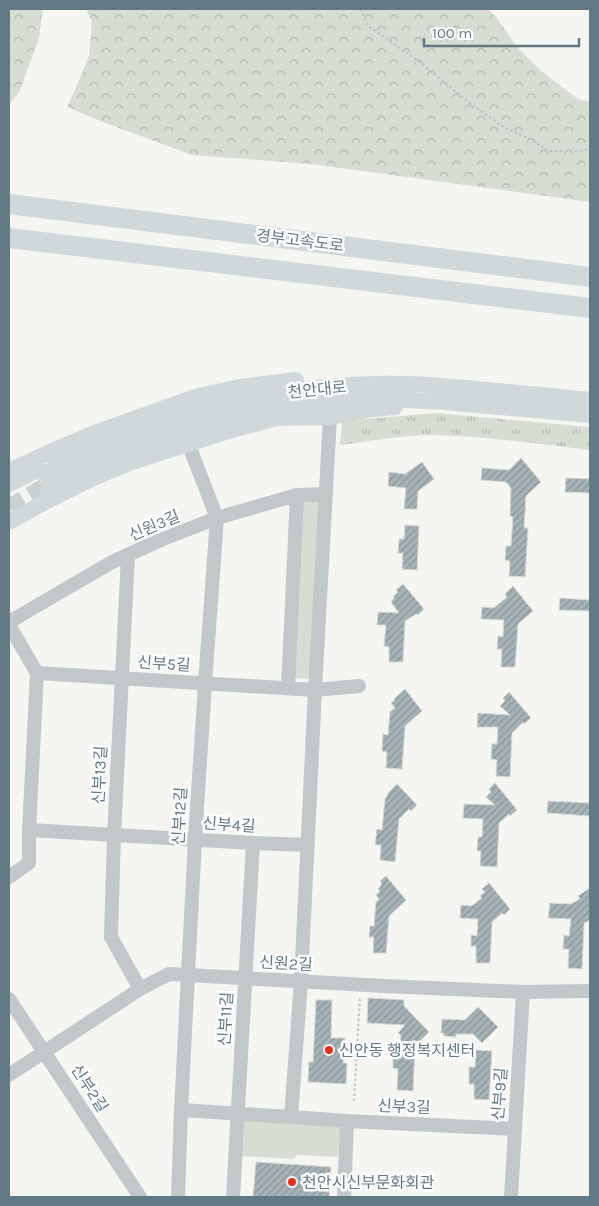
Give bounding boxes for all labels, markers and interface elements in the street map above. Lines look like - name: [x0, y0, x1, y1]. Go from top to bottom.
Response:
- scale bar: [424, 15, 579, 47]
- text: 100 m: [432, 24, 472, 42]
- street label: 경부고속도로: [255, 226, 345, 255]
- street label: 천안대로: [287, 377, 348, 402]
- street label: 신원3길: [126, 506, 183, 545]
- street label: 신부5길: [137, 652, 191, 675]
- street label: 신부13길: [88, 745, 111, 805]
- street label: 신부12길: [168, 786, 191, 846]
- street label: 신부4길: [202, 813, 256, 836]
- street label: 신원2길: [259, 953, 313, 974]
- street label: 신부11길: [215, 991, 236, 1047]
- place label: 신안동 행정복지센터: [339, 1041, 475, 1060]
- marker: 신안동 행정복지센터: [323, 1044, 335, 1056]
- street label: 신부2길: [67, 1061, 112, 1116]
- street label: 신부9길: [488, 1067, 511, 1121]
- street label: 신부3길: [377, 1096, 431, 1117]
- place label: 천안시신부문화회관: [302, 1173, 435, 1192]
- marker: 천안시신부문화회관: [286, 1176, 298, 1188]

